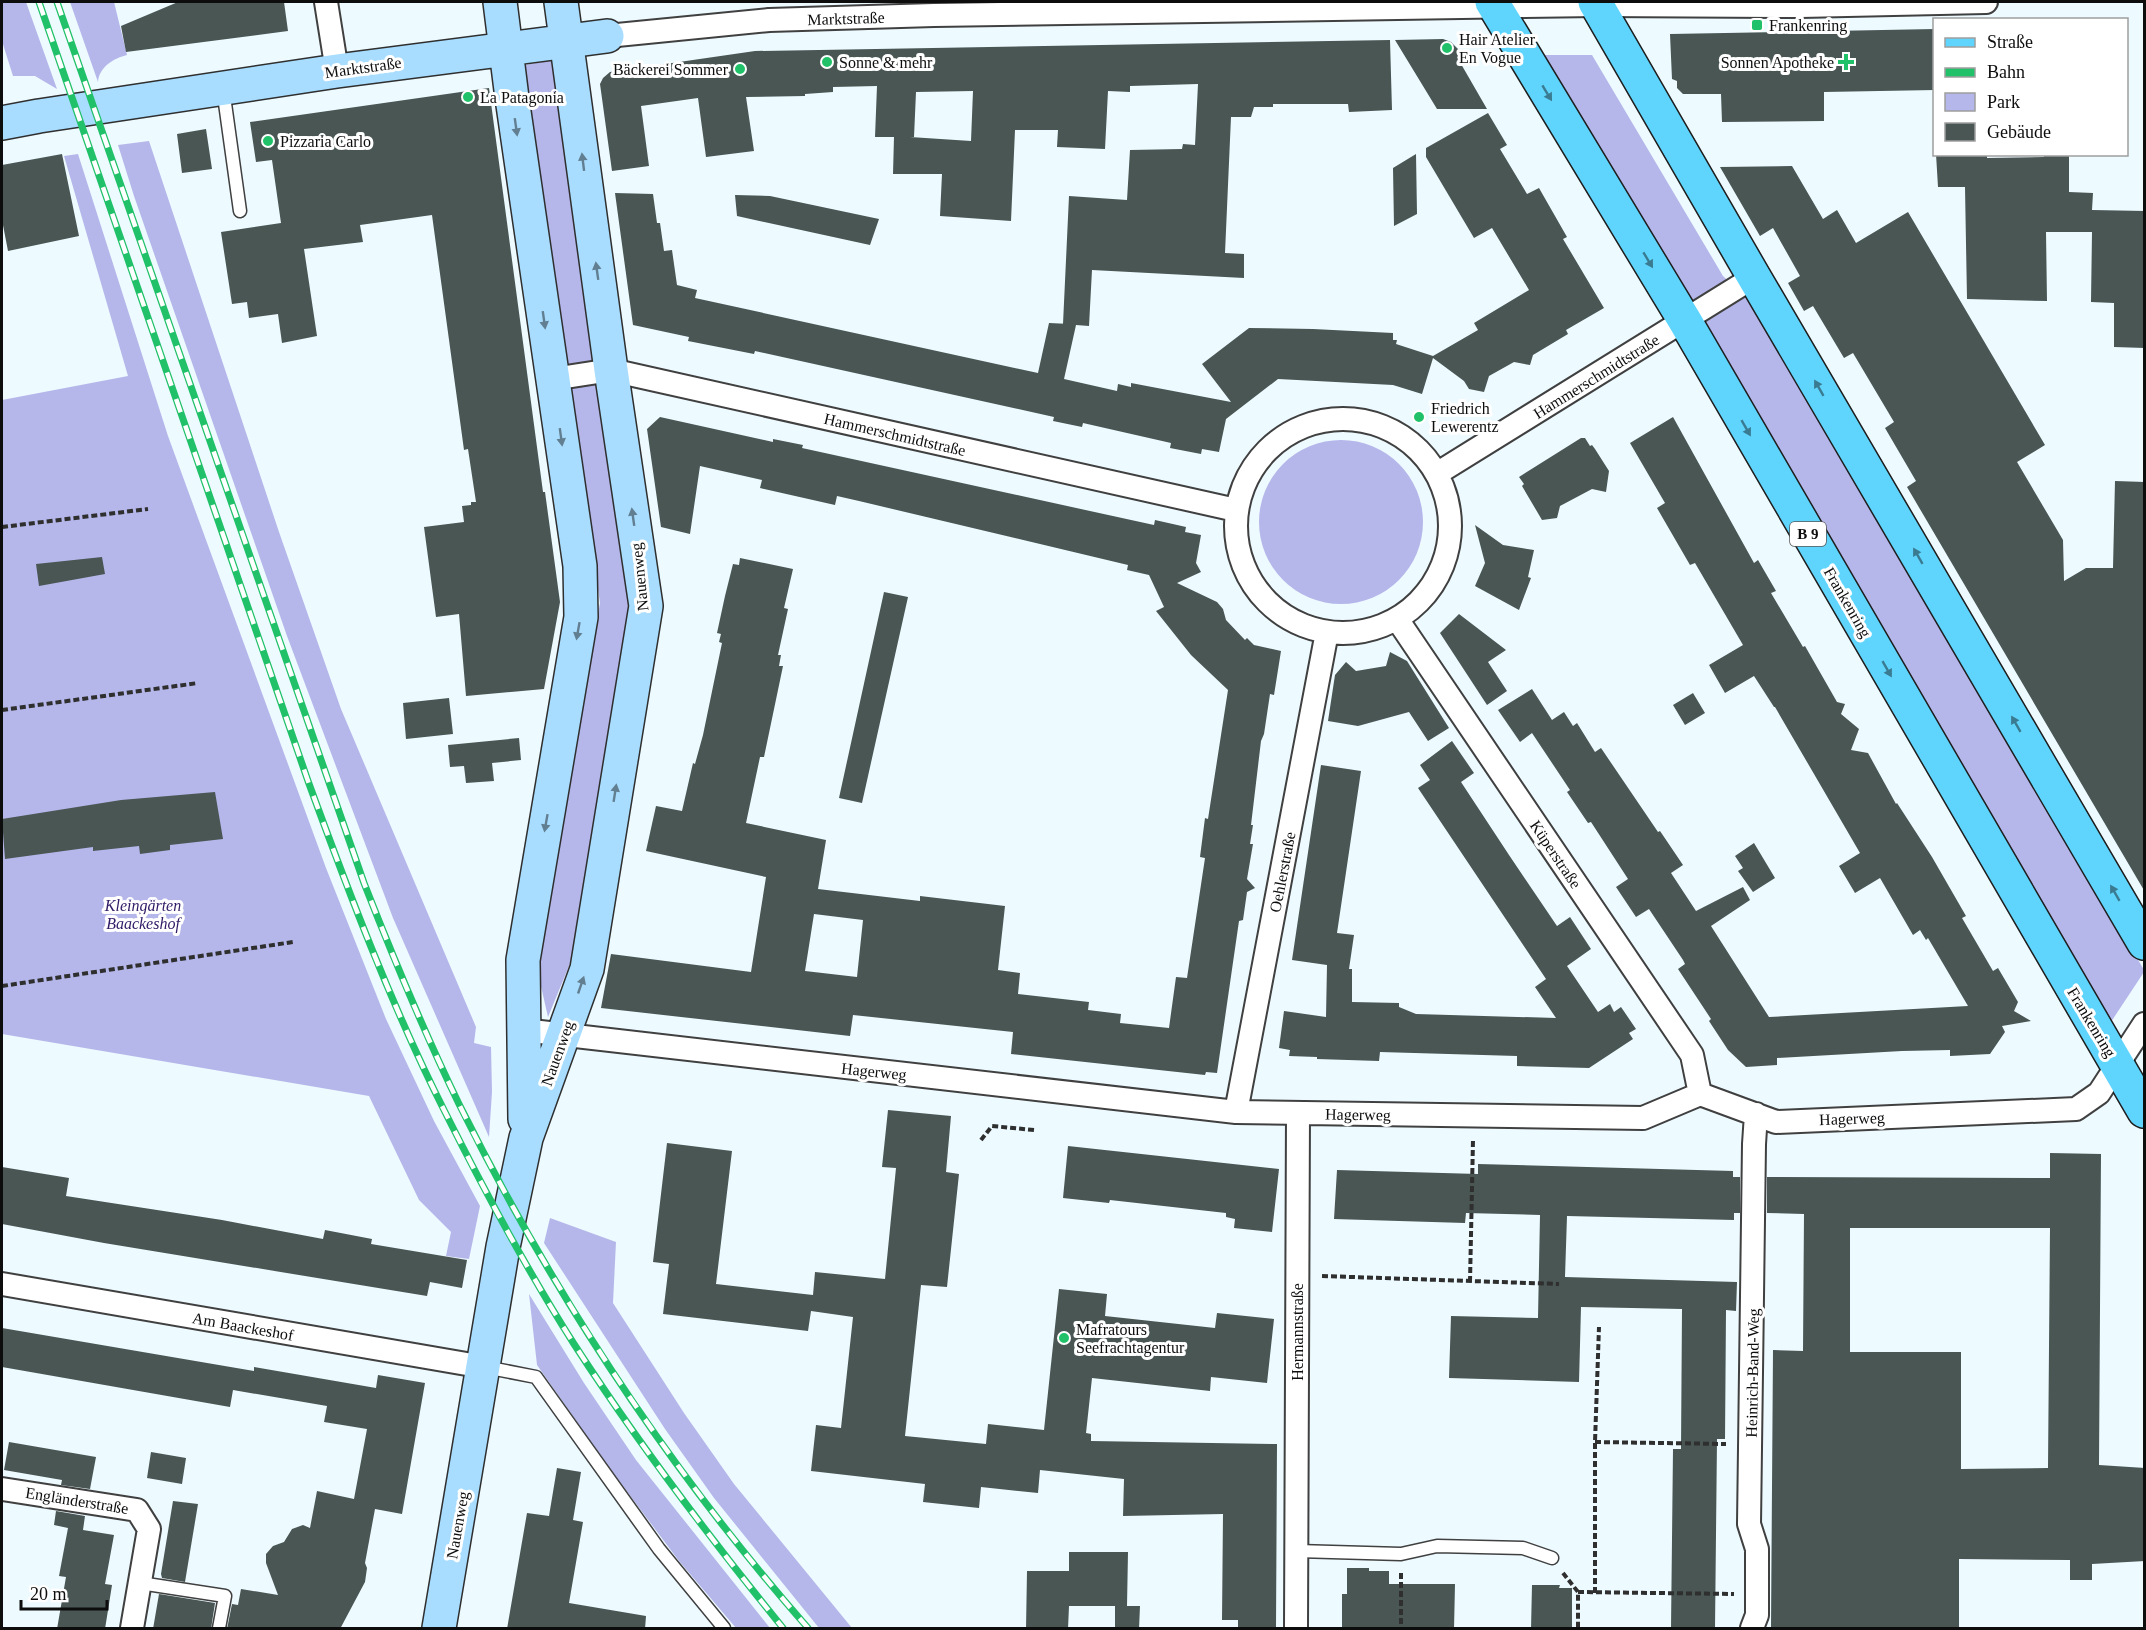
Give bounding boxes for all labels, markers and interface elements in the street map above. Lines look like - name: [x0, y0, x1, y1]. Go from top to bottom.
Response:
- street label: Marktstraße: [807, 9, 885, 28]
- place label: Frankenring: [1769, 17, 1847, 35]
- marker: Frankenring: [1750, 18, 1764, 32]
- legend: [1933, 18, 2128, 156]
- place label: Hair Atelier En Vogue: [1459, 31, 1536, 67]
- text: Straße: [1987, 32, 2033, 52]
- marker: Hair Atelier En Vogue: [1440, 41, 1454, 55]
- street label: Marktstraße: [324, 54, 403, 81]
- place label: Sonne & mehr: [839, 54, 933, 71]
- place label: Sonnen Apotheke: [1721, 54, 1834, 72]
- marker: Sonne & mehr: [820, 55, 834, 69]
- marker: Sonnen Apotheke: [1839, 55, 1853, 69]
- place label: Bäckerei Sommer: [613, 61, 729, 78]
- marker: Bäckerei Sommer: [733, 62, 747, 76]
- text: Bahn: [1987, 62, 2025, 82]
- one-way arrow: [1542, 85, 1552, 102]
- place label: La Patagonia: [480, 89, 564, 107]
- marker: La Patagonia: [461, 90, 475, 104]
- text: Park: [1987, 92, 2020, 112]
- one-way arrow: [512, 117, 521, 136]
- text: Gebäude: [1987, 122, 2051, 142]
- place label: Pizzaria Carlo: [280, 133, 371, 150]
- marker: Pizzaria Carlo: [261, 134, 275, 148]
- one-way arrow: [579, 153, 588, 172]
- one-way arrow: [1642, 252, 1653, 268]
- one-way arrow: [593, 261, 602, 280]
- one-way arrow: [540, 310, 549, 329]
- street label: Hammerschmidtstraße: [1530, 331, 1662, 422]
- one-way arrow: [1814, 379, 1824, 396]
- place label: Friedrich Lewerentz: [1431, 400, 1499, 435]
- street label: Hammerschmidtstraße: [822, 410, 967, 459]
- marker: Friedrich Lewerentz: [1412, 410, 1426, 424]
- one-way arrow: [1741, 420, 1752, 436]
- one-way arrow: [557, 428, 566, 447]
- one-way arrow: [628, 508, 637, 527]
- road number: B 9: [1790, 522, 1826, 546]
- street label: Nauenweg: [627, 542, 653, 612]
- one-way arrow: [1912, 548, 1923, 564]
- street label: Frankenring: [1820, 564, 1874, 641]
- one-way arrow: [574, 621, 583, 640]
- one-way arrow: [1881, 661, 1892, 677]
- one-way arrow: [2012, 716, 2022, 733]
- one-way arrow: [611, 783, 620, 802]
- one-way arrow: [541, 814, 550, 833]
- street label: Küperstraße: [1526, 817, 1584, 892]
- street label: Oehlerstraße: [1266, 830, 1299, 914]
- one-way arrow: [2110, 884, 2120, 901]
- park label: Kleingärten Baackeshof: [104, 897, 182, 933]
- one-way arrow: [577, 976, 587, 994]
- street label: Frankenring: [2063, 984, 2119, 1061]
- street label: Nauenweg: [538, 1018, 578, 1089]
- street label: Hagerweg: [840, 1060, 908, 1084]
- street label: Hagerweg: [1325, 1105, 1391, 1125]
- street label: Hagerweg: [1819, 1109, 1885, 1129]
- street label: Hermannstraße: [1289, 1283, 1306, 1381]
- street label: Heinrich-Band-Weg: [1743, 1308, 1763, 1438]
- street label: Am Baackeshof: [191, 1309, 296, 1344]
- place label: Mafratours Seefrachtagentur: [1076, 1321, 1185, 1357]
- marker: Mafratours Seefrachtagentur: [1057, 1331, 1071, 1345]
- street label: Engländerstraße: [24, 1484, 130, 1518]
- street label: Nauenweg: [443, 1490, 473, 1560]
- scale bar: [21, 1573, 106, 1611]
- text: 20 m: [30, 1584, 67, 1604]

